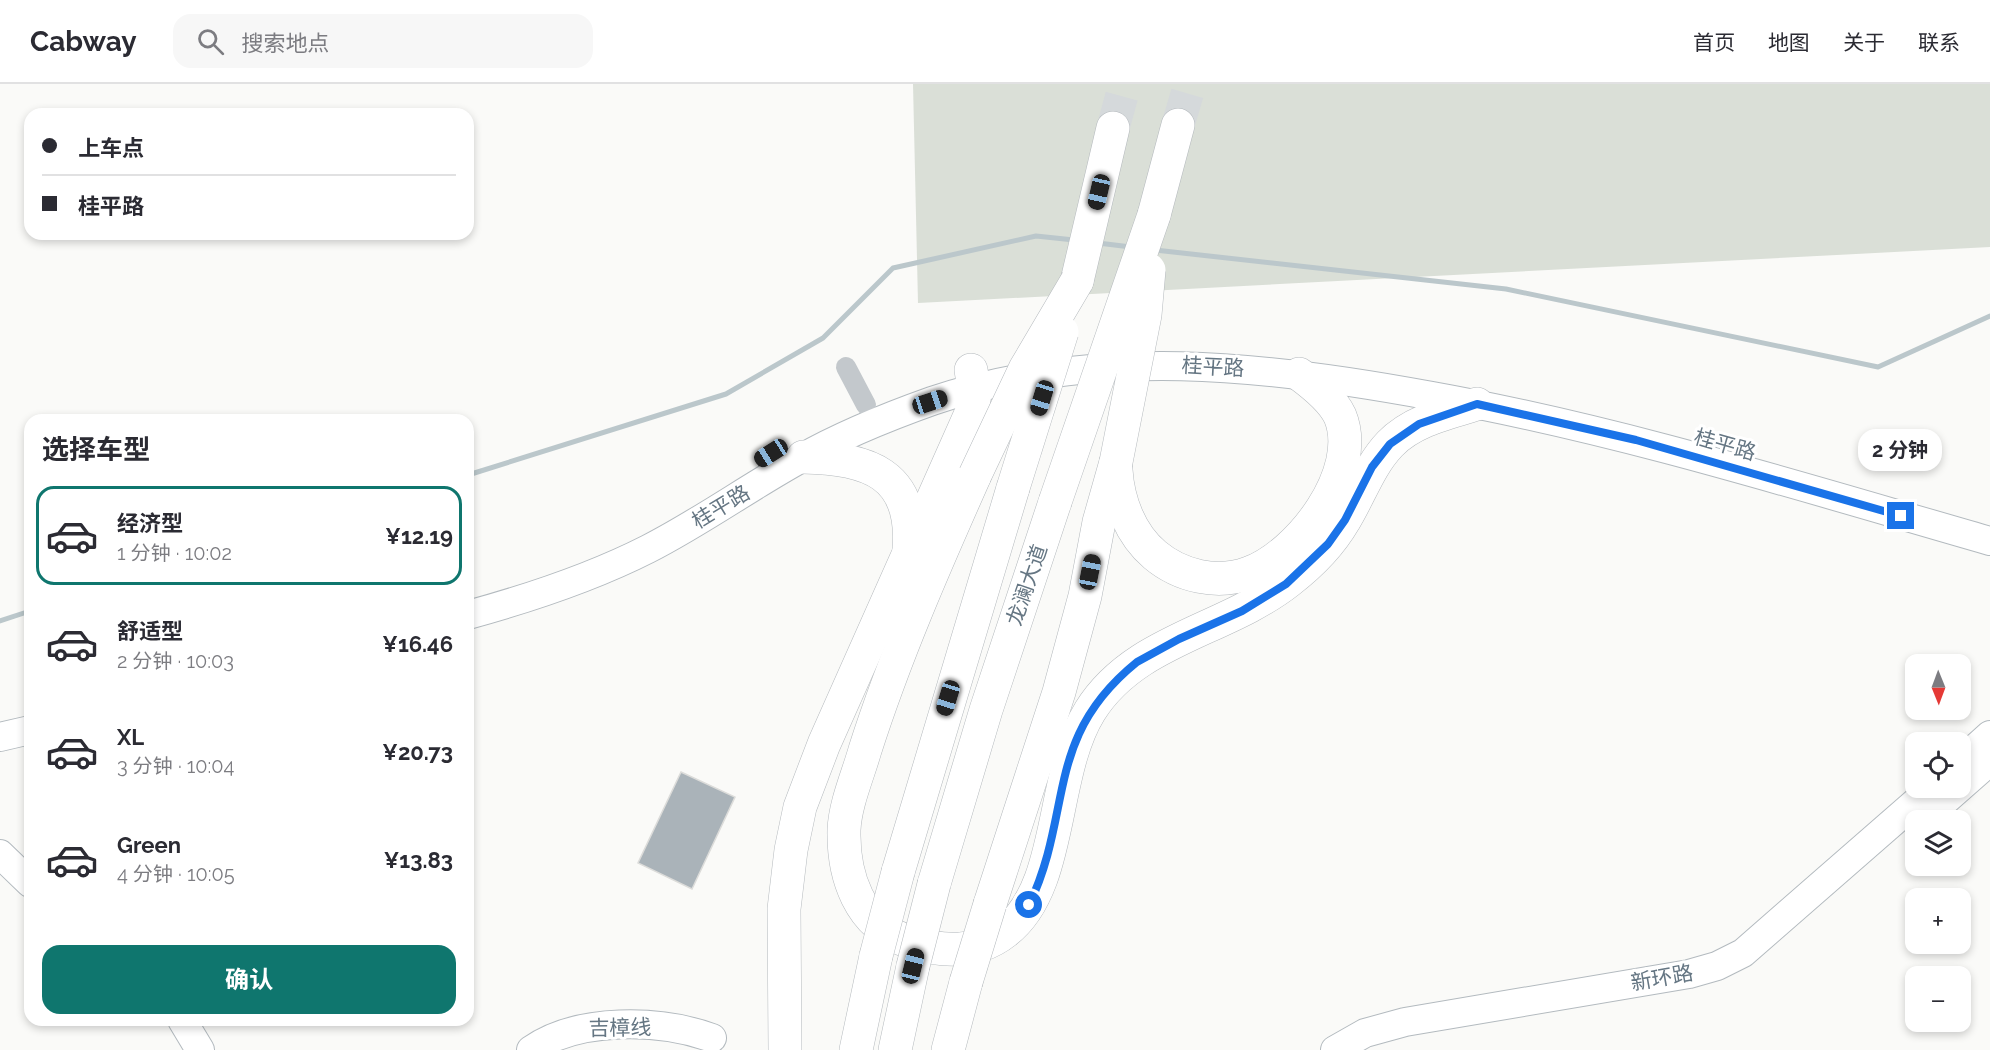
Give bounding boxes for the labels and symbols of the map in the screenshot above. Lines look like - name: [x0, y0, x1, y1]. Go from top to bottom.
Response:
- car: [1086, 172, 1112, 212]
- street label: 桂平路: [1181, 352, 1245, 381]
- car: [1028, 378, 1056, 418]
- car: [910, 388, 950, 416]
- street label: 桂平路: [1691, 424, 1759, 465]
- callout: 2 分钟: [1859, 429, 1943, 471]
- car: [751, 436, 791, 470]
- street label: 桂平路: [687, 480, 754, 534]
- route end: [1887, 502, 1914, 529]
- street label: 龙澜大道: [1001, 541, 1052, 629]
- car: [1078, 553, 1102, 591]
- north arrow: [1905, 654, 1971, 720]
- car: [934, 678, 962, 718]
- route start: [1015, 891, 1042, 918]
- car: [900, 946, 926, 986]
- street label: 新环路: [1629, 960, 1695, 995]
- street label: 吉樟线: [588, 1014, 652, 1041]

